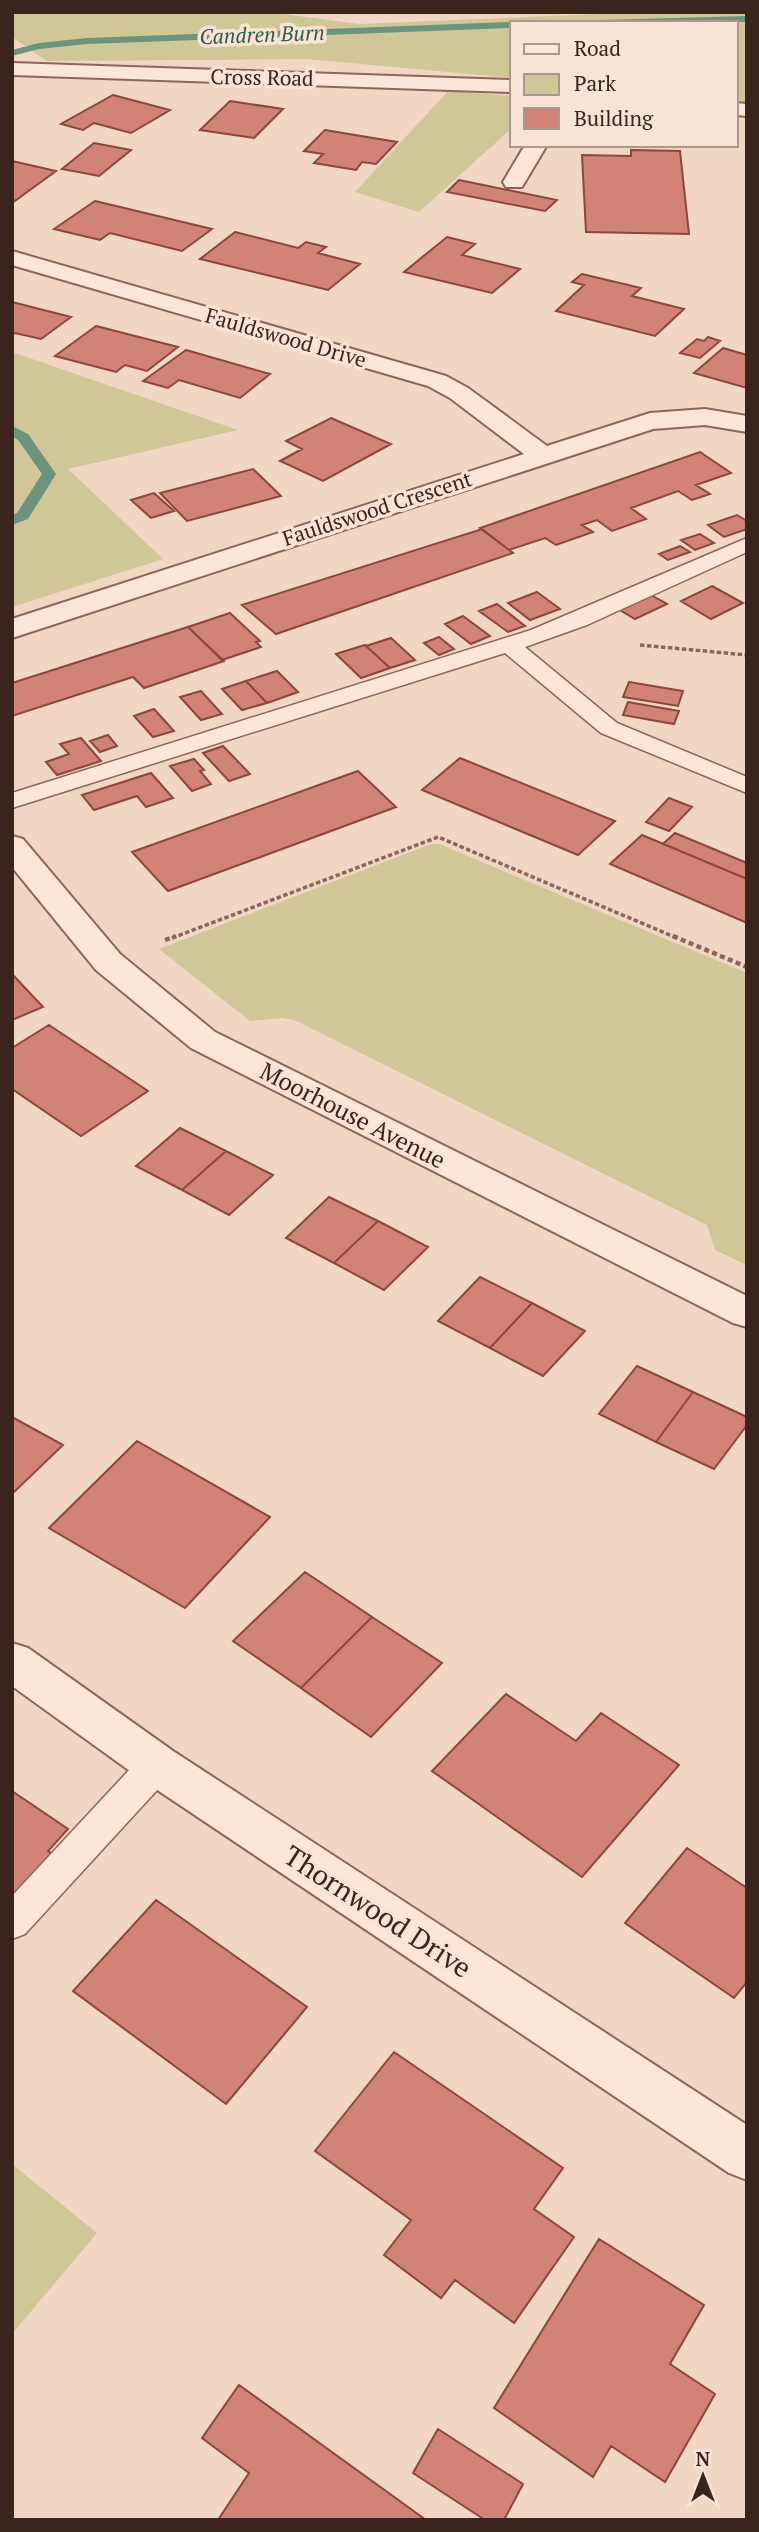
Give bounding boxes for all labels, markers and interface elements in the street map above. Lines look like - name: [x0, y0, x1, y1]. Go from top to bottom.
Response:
- water label: Candren Burn: [199, 18, 325, 50]
- legend: [510, 21, 738, 147]
- text: Road: [574, 34, 621, 62]
- street label: Cross Road: [210, 62, 314, 92]
- text: Park: [574, 69, 616, 97]
- text: Building: [574, 104, 654, 132]
- street label: Fauldswood Drive: [202, 301, 370, 373]
- street label: Fauldswood Crescent: [279, 464, 476, 552]
- street label: Moorhouse Avenue: [255, 1054, 451, 1176]
- street label: Thornwood Drive: [277, 1836, 479, 1986]
- north arrow: [668, 2441, 738, 2511]
- text: N: [696, 2446, 711, 2471]

